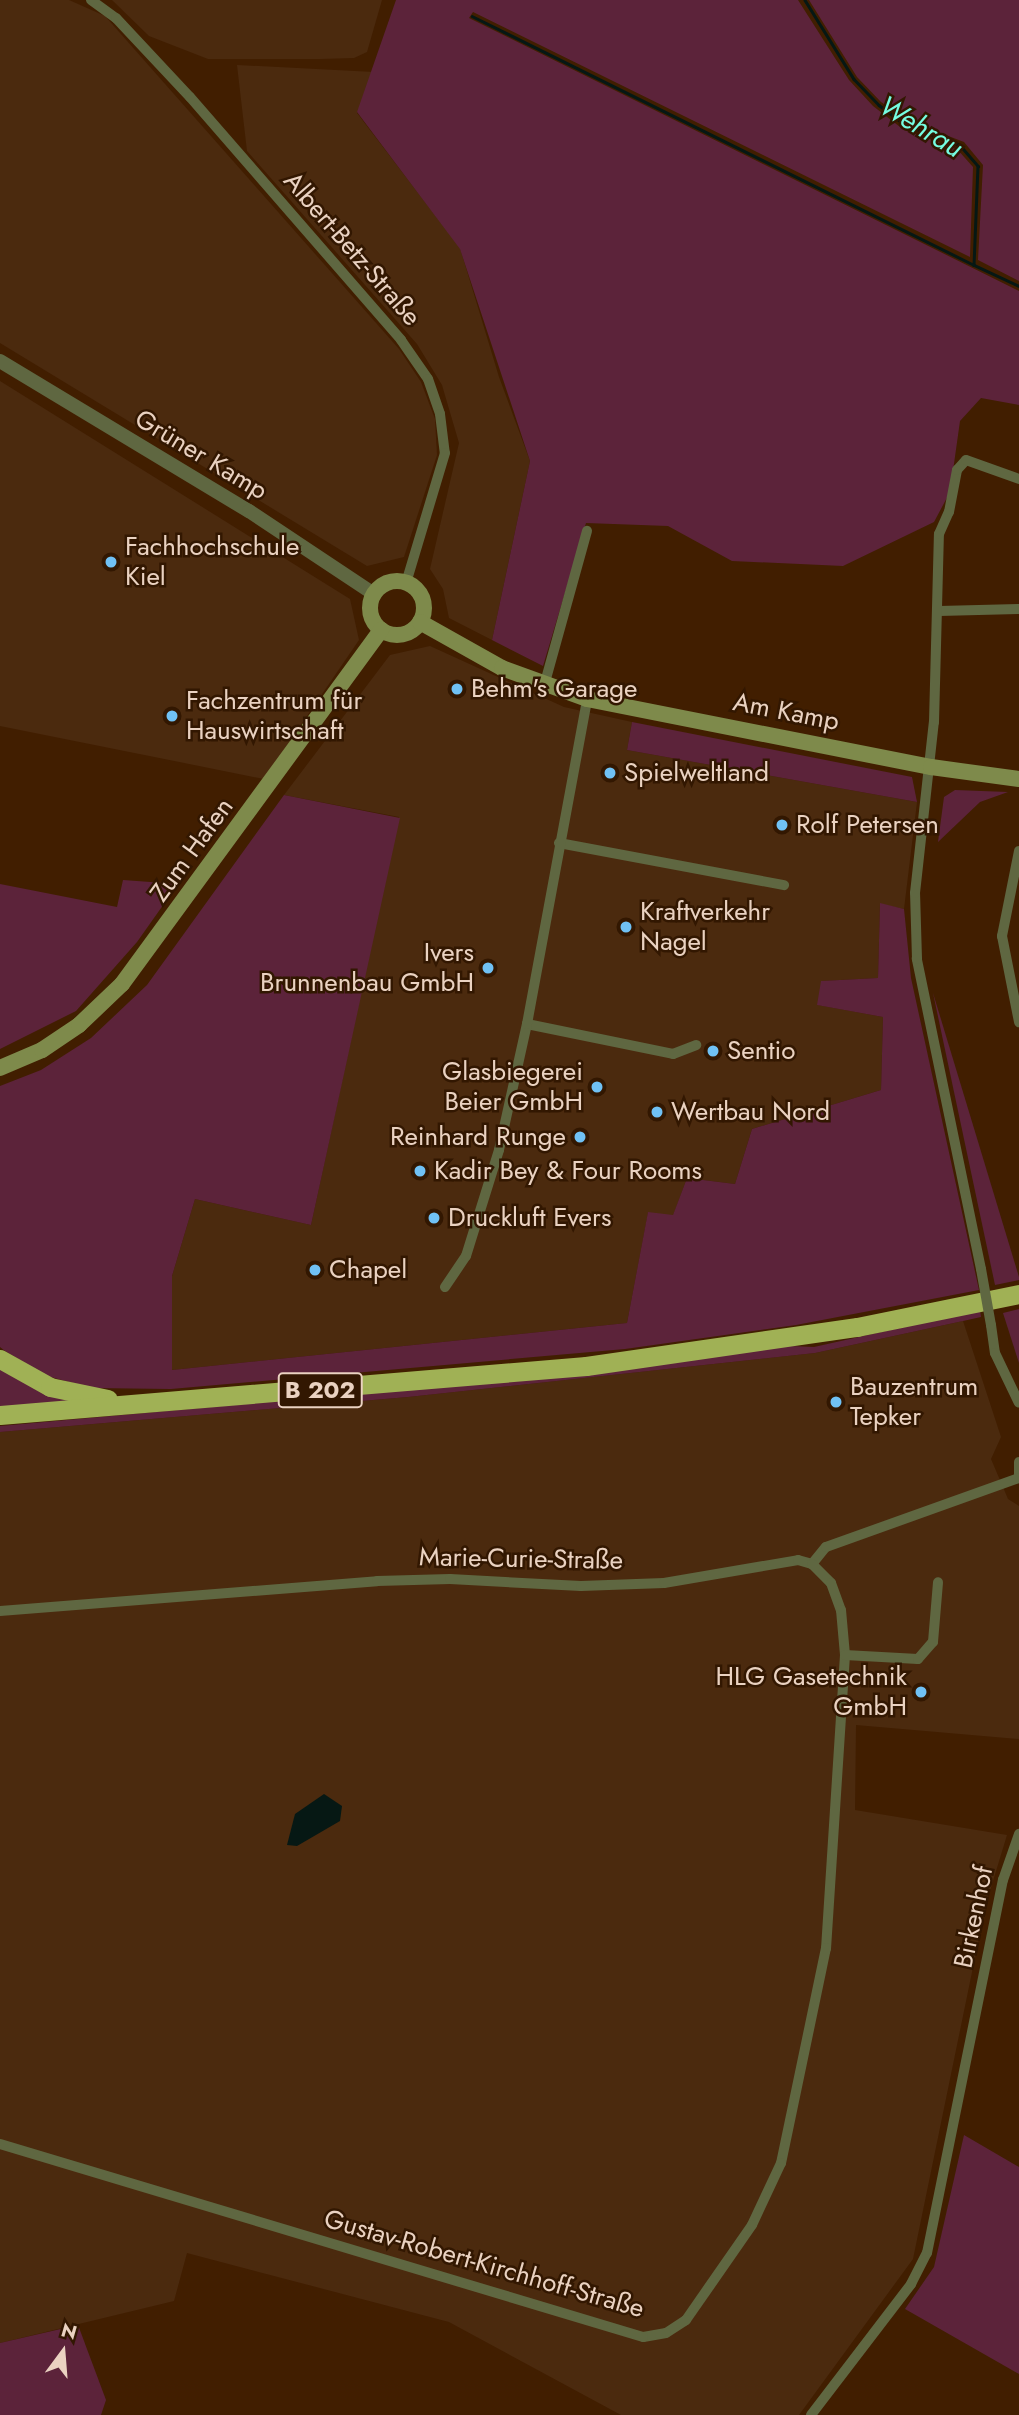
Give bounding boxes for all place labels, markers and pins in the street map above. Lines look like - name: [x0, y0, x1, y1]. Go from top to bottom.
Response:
- place label: Fachhochschule Kiel: [125, 531, 299, 592]
- marker: Fachhochschule Kiel: [103, 554, 119, 570]
- place label: Behm's Garage: [471, 673, 637, 705]
- marker: Behm's Garage: [449, 681, 465, 697]
- place label: Fachzentrum für Hauswirtschaft: [186, 685, 362, 746]
- marker: Fachzentrum für Hauswirtschaft: [164, 708, 180, 724]
- place label: Spielweltland: [624, 757, 769, 789]
- marker: Spielweltland: [602, 765, 618, 781]
- place label: Rolf Petersen: [796, 809, 939, 841]
- marker: Rolf Petersen: [774, 817, 790, 833]
- place label: Kraftverkehr Nagel: [640, 896, 770, 958]
- marker: Kraftverkehr Nagel: [618, 919, 634, 935]
- place label: Ivers Brunnenbau GmbH: [260, 937, 474, 998]
- marker: Ivers Brunnenbau GmbH: [480, 960, 496, 976]
- place label: Sentio: [727, 1035, 795, 1067]
- marker: Sentio: [705, 1043, 721, 1059]
- place label: Glasbiegerei Beier GmbH: [442, 1056, 583, 1118]
- marker: Glasbiegerei Beier GmbH: [589, 1079, 605, 1095]
- place label: Wertbau Nord: [671, 1096, 830, 1128]
- marker: Wertbau Nord: [649, 1104, 665, 1120]
- place label: Reinhard Runge: [390, 1121, 566, 1153]
- marker: Reinhard Runge: [572, 1129, 588, 1145]
- place label: Kadir Bey & Four Rooms: [434, 1155, 702, 1187]
- marker: Kadir Bey & Four Rooms: [412, 1163, 428, 1179]
- place label: Druckluft Evers: [448, 1202, 611, 1234]
- marker: Druckluft Evers: [426, 1210, 442, 1226]
- place label: Chapel: [329, 1254, 407, 1286]
- marker: Chapel: [307, 1262, 323, 1278]
- place label: Bauzentrum Tepker: [850, 1371, 978, 1432]
- marker: Bauzentrum Tepker: [828, 1394, 844, 1410]
- place label: HLG Gasetechnik GmbH: [715, 1661, 907, 1722]
- marker: HLG Gasetechnik GmbH: [913, 1684, 929, 1700]

